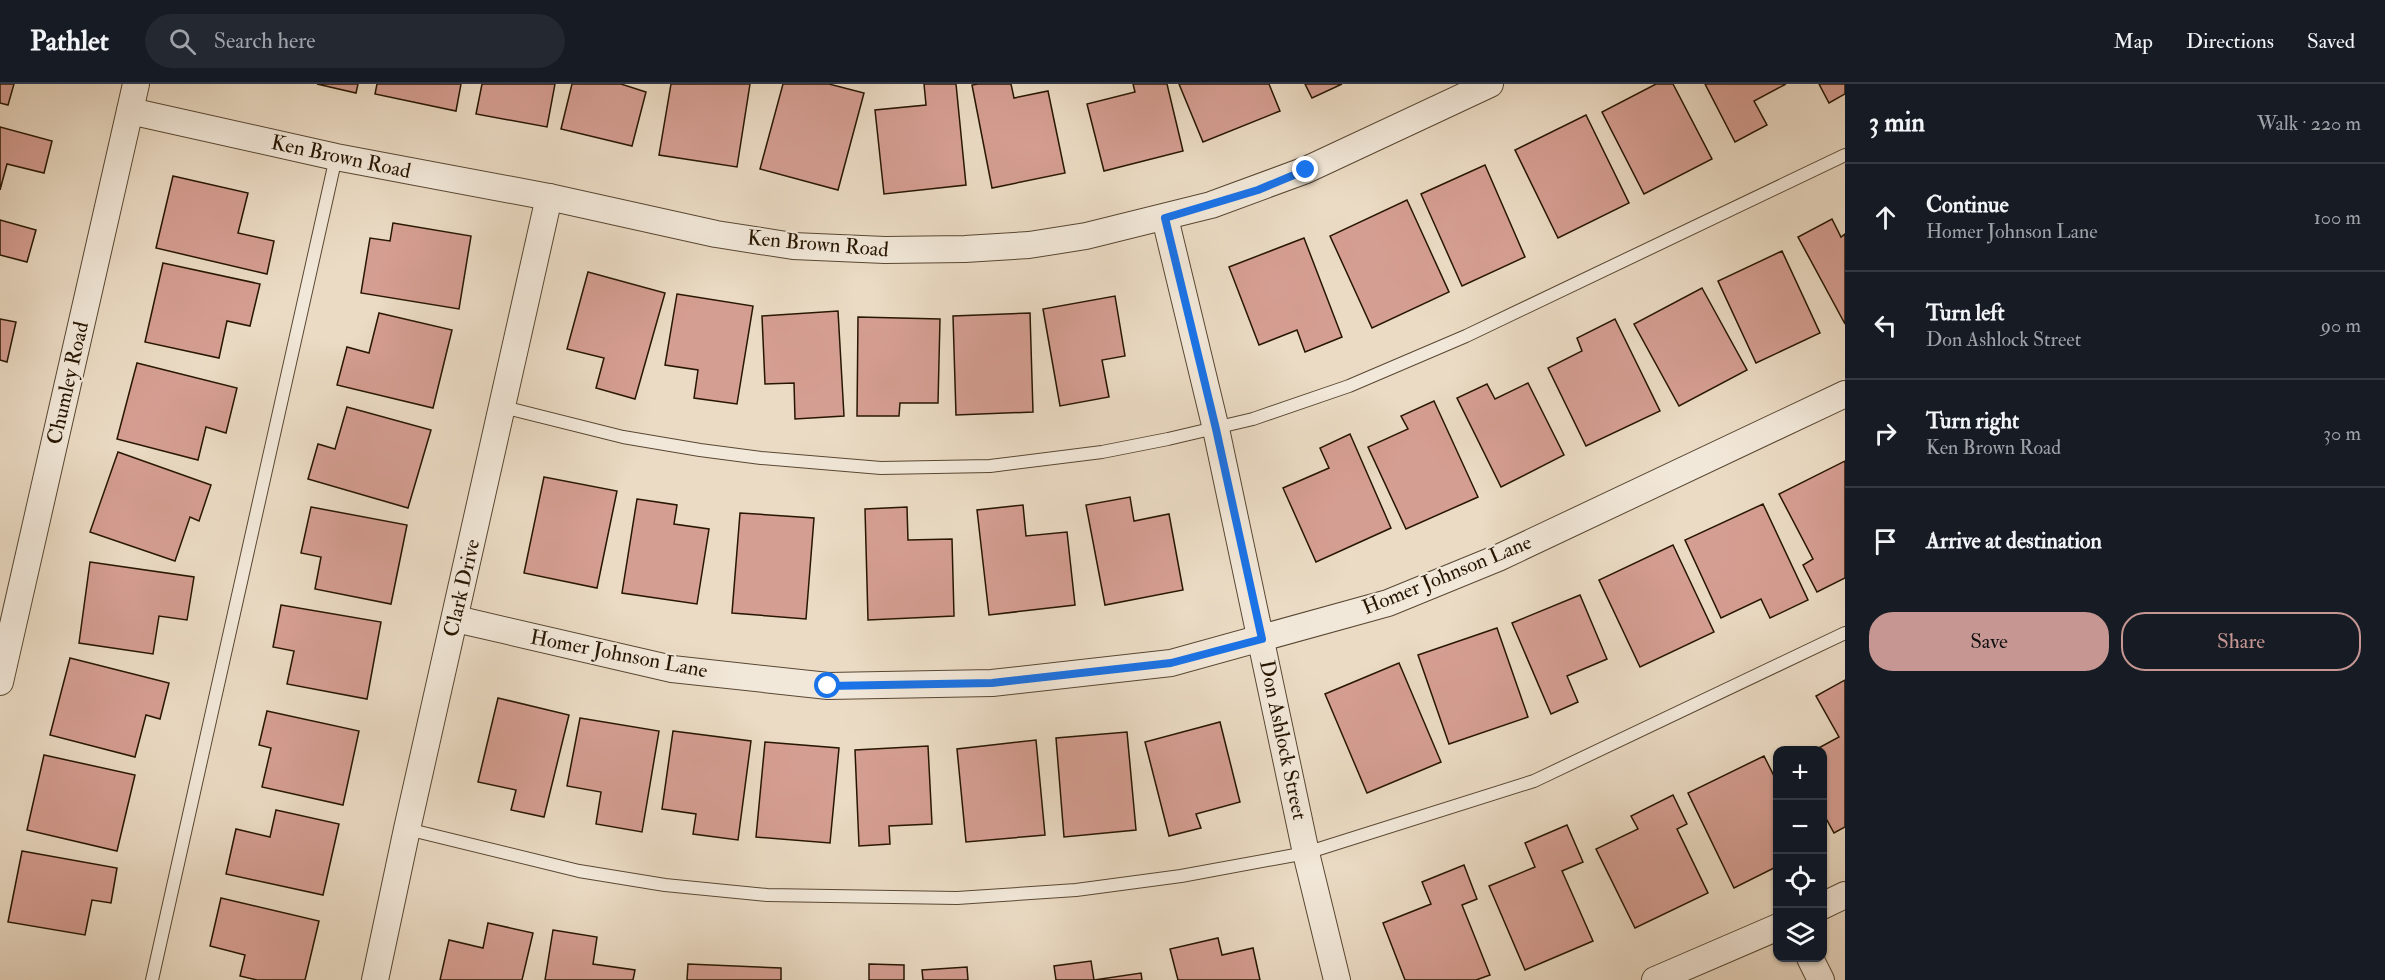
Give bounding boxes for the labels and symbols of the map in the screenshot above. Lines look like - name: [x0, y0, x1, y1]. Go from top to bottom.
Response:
- street label: Ken Brown Road: [269, 129, 414, 185]
- route end: [1292, 156, 1318, 182]
- street label: Ken Brown Road: [746, 224, 891, 264]
- street label: Chumley Road: [41, 318, 95, 447]
- street label: Homer Johnson Lane: [1358, 529, 1536, 621]
- street label: Clark Drive: [438, 536, 486, 640]
- street label: Homer Johnson Lane: [528, 624, 710, 684]
- street label: Don Ashlock Street: [1253, 658, 1313, 823]
- route start: [814, 672, 840, 698]

